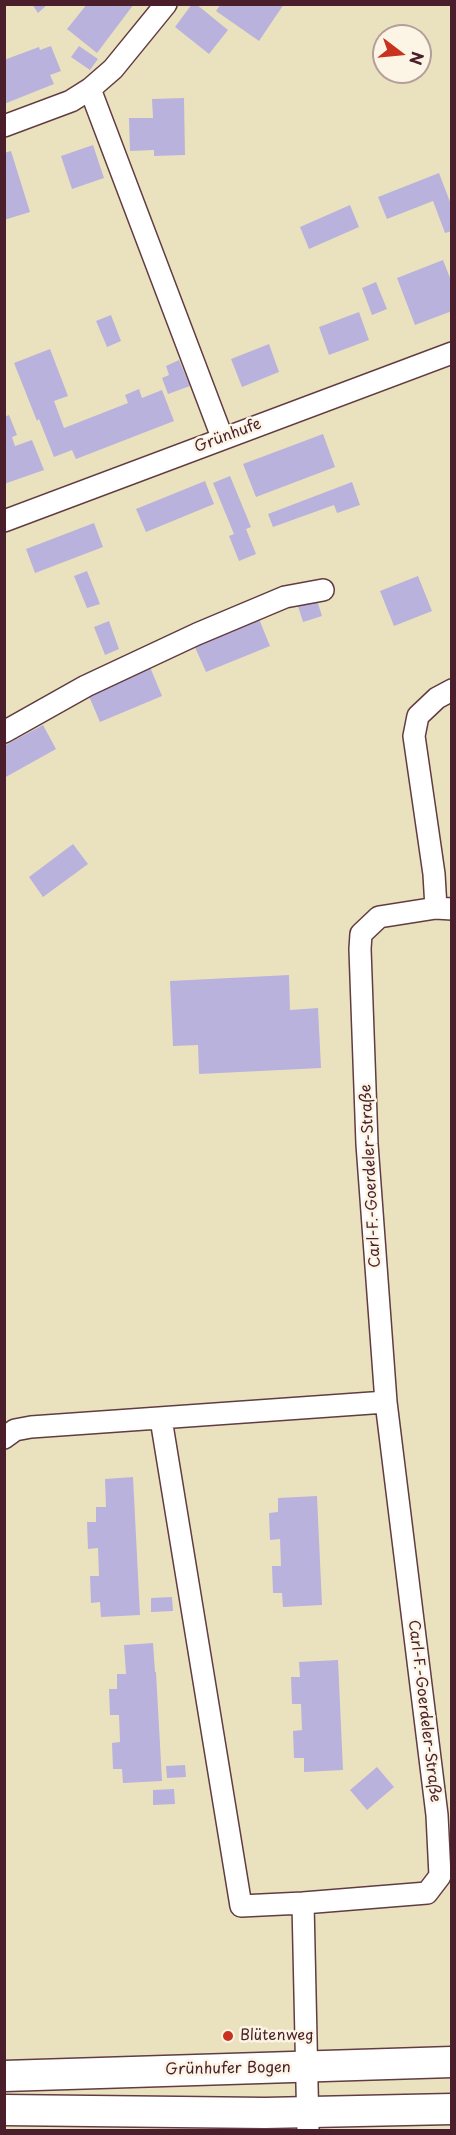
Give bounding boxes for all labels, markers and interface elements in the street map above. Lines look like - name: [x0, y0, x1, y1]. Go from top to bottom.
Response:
- north arrow: [372, 24, 432, 84]
- text: N: [404, 49, 431, 68]
- street label: Grünhufe: [192, 415, 264, 457]
- street label: Carl-F.-Goerdeler-Straße: [357, 1084, 385, 1268]
- street label: Carl-F.-Goerdeler-Straße: [404, 1619, 444, 1803]
- place label: Blütenweg: [240, 2027, 314, 2045]
- marker: Blütenweg: [221, 2029, 235, 2043]
- street label: Grünhufer Bogen: [165, 2059, 291, 2079]

